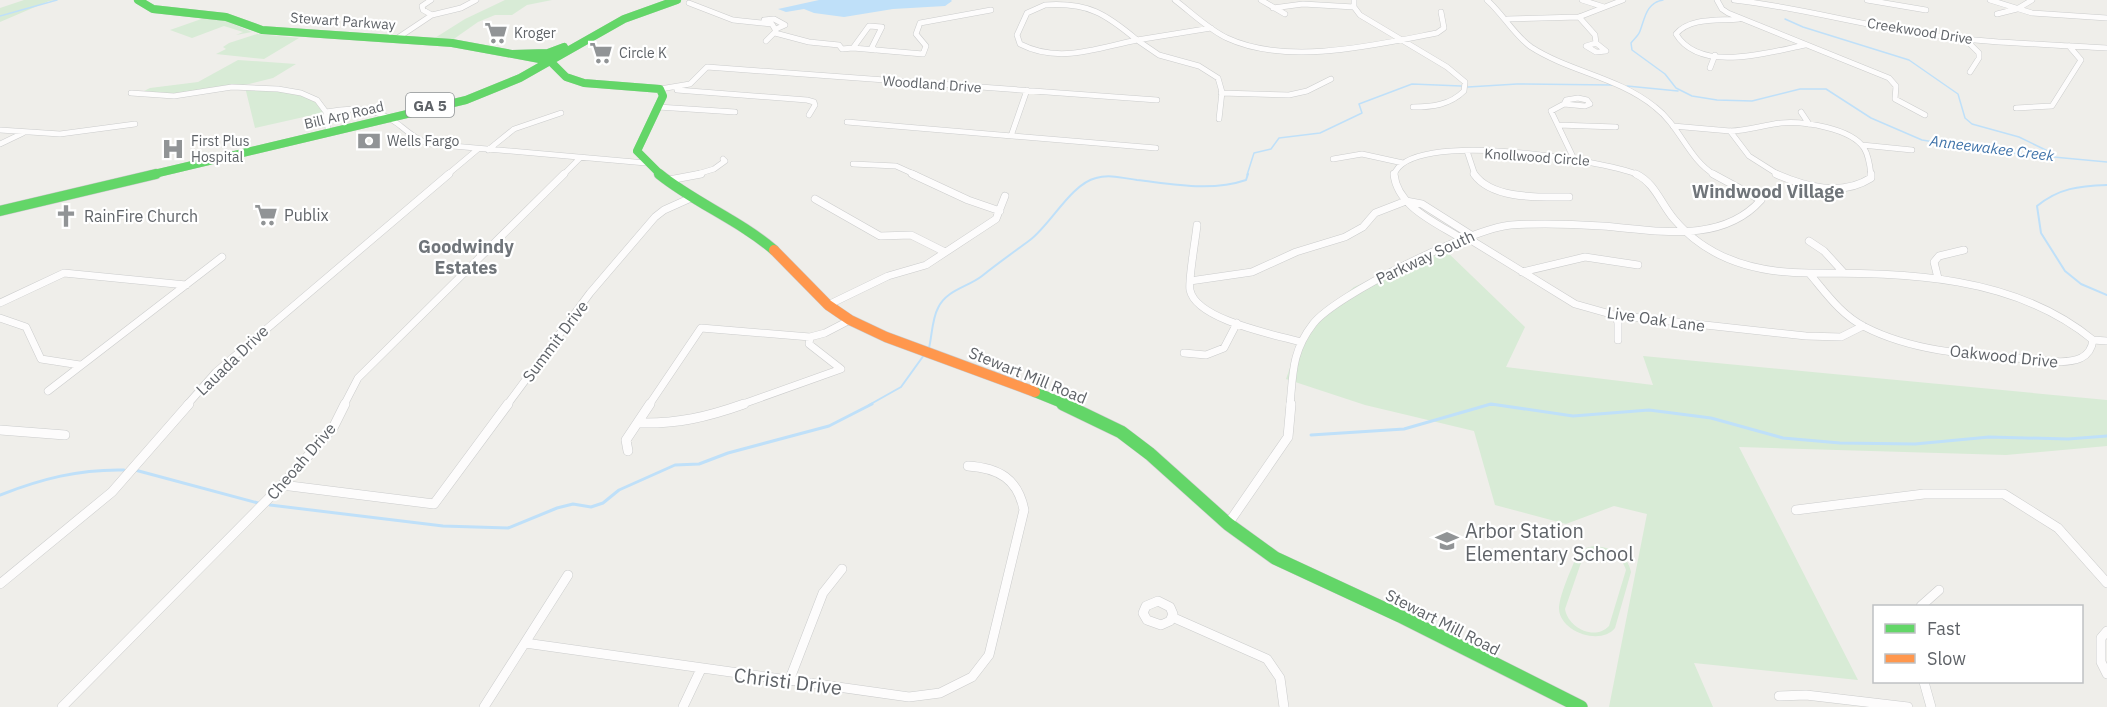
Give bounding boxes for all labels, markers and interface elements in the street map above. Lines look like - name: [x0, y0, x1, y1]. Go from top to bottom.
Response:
- street label: Stewart Parkway: [290, 8, 396, 34]
- street label: Creekwood Drive: [1866, 14, 1974, 48]
- supermarket icon: Kroger: [483, 20, 509, 46]
- place label: Kroger: [514, 24, 556, 42]
- supermarket icon: Circle K: [588, 40, 614, 66]
- place label: Circle K: [619, 44, 667, 62]
- street label: Woodland Drive: [882, 72, 982, 96]
- road number: GA 5: [406, 93, 454, 117]
- street label: Bill Arp Road: [302, 97, 386, 133]
- bank icon: Wells Fargo: [356, 128, 382, 154]
- water label: Anneewakee Creek: [1928, 131, 2055, 165]
- place label: First Plus Hospital: [191, 132, 250, 166]
- place label: Wells Fargo: [387, 132, 459, 150]
- hospital icon: First Plus Hospital: [160, 136, 186, 162]
- street label: Knollwood Circle: [1484, 144, 1591, 170]
- district label: Windwood Village: [1692, 180, 1844, 203]
- supermarket icon: Publix: [253, 202, 279, 228]
- church icon: RainFire Church: [53, 203, 79, 229]
- place label: Publix: [284, 205, 329, 225]
- place label: RainFire Church: [84, 206, 198, 226]
- street label: Parkway South: [1372, 225, 1478, 289]
- district label: Goodwindy Estates: [418, 235, 514, 279]
- street label: Summit Drive: [518, 296, 592, 386]
- street label: Live Oak Lane: [1606, 302, 1707, 336]
- street label: Lauada Drive: [192, 320, 273, 399]
- street label: Oakwood Drive: [1949, 340, 2059, 372]
- street label: Stewart Mill Road: [966, 342, 1090, 408]
- street label: Cheoah Drive: [262, 418, 340, 504]
- place label: Arbor Station Elementary School: [1465, 517, 1634, 567]
- school or university icon: Arbor Station Elementary School: [1434, 528, 1460, 554]
- street label: Stewart Mill Road: [1382, 585, 1504, 659]
- legend: [1873, 605, 2083, 683]
- text: Fast: [1927, 617, 1961, 640]
- text: Slow: [1927, 647, 1966, 670]
- street label: Christi Drive: [732, 661, 844, 701]

